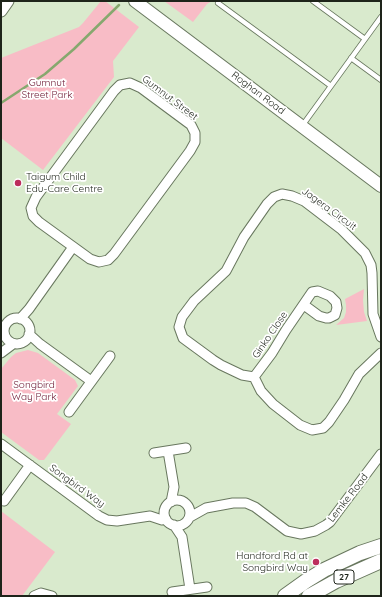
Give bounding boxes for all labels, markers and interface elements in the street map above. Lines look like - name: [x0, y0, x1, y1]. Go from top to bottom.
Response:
- street label: Roghan Road: [229, 69, 287, 117]
- street label: Gumnut Street: [140, 73, 200, 123]
- park label: Gumnut Street Park: [21, 77, 73, 100]
- place label: Taigum Child Edu-Care Centre: [26, 171, 103, 194]
- marker: Taigum Child Edu-Care Centre: [13, 178, 23, 188]
- street label: Jagera Circuit: [299, 185, 359, 233]
- street label: Ginko Close: [250, 309, 290, 361]
- park label: Songbird Way Park: [11, 379, 57, 402]
- street label: Songbird Way: [47, 462, 107, 510]
- street label: Lemke Road: [325, 471, 371, 525]
- place label: Handford Rd at Songbird Way: [236, 550, 308, 574]
- marker: Handford Rd at Songbird Way: [311, 557, 321, 567]
- road number: 27: [334, 570, 354, 584]

